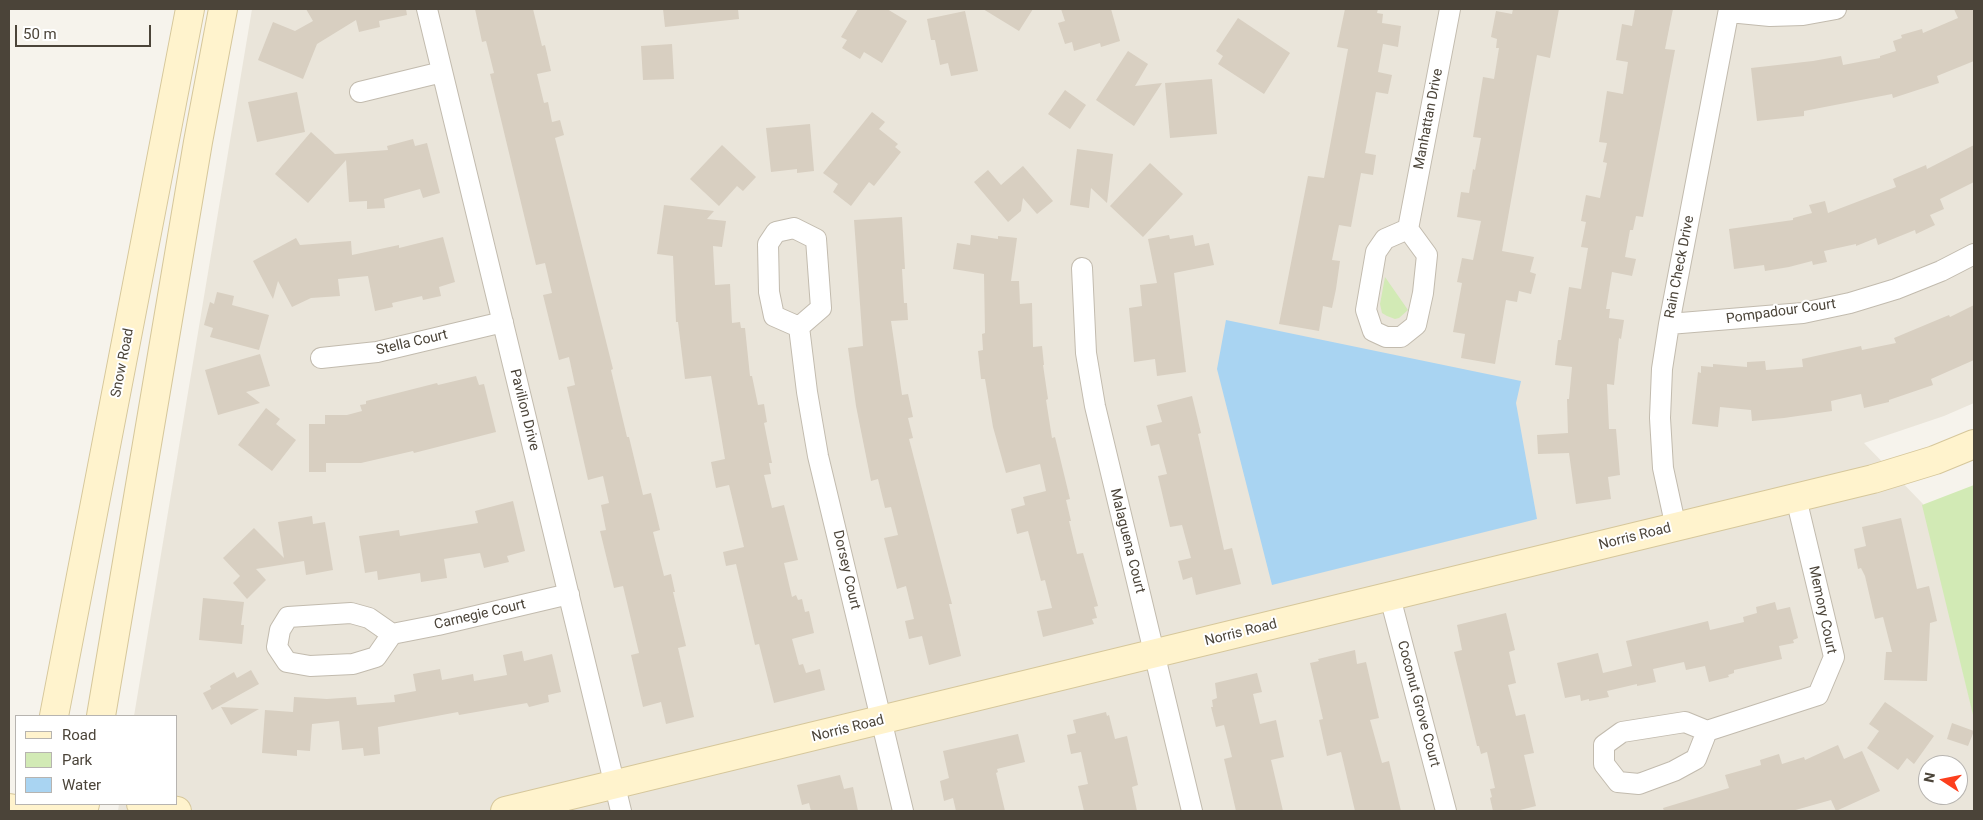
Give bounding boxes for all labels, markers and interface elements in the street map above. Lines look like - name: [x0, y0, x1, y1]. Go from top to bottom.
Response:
- scale bar: [18, 15, 154, 47]
- text: 50 m: [23, 25, 57, 43]
- street label: Manhattan Drive: [1411, 67, 1447, 171]
- street label: Rain Check Drive: [1662, 214, 1698, 320]
- street label: Pompadour Court: [1725, 296, 1837, 328]
- street label: Snow Road: [108, 327, 138, 399]
- street label: Stella Court: [375, 327, 449, 359]
- street label: Pavilion Drive: [506, 367, 542, 453]
- street label: Malaguena Court: [1106, 487, 1148, 595]
- street label: Norris Road: [1597, 520, 1673, 554]
- street label: Dorsey Court: [829, 529, 863, 611]
- street label: Memory Court: [1804, 565, 1840, 655]
- street label: Carnegie Court: [433, 596, 527, 634]
- street label: Norris Road: [1203, 616, 1279, 650]
- street label: Coconut Grove Court: [1393, 639, 1443, 769]
- street label: Norris Road: [810, 712, 886, 746]
- legend: [15, 715, 178, 805]
- text: Road: [62, 726, 96, 744]
- text: Park: [62, 751, 92, 769]
- north arrow: [1918, 755, 1968, 805]
- text: N: [1920, 771, 1938, 784]
- text: Water: [62, 776, 101, 794]

